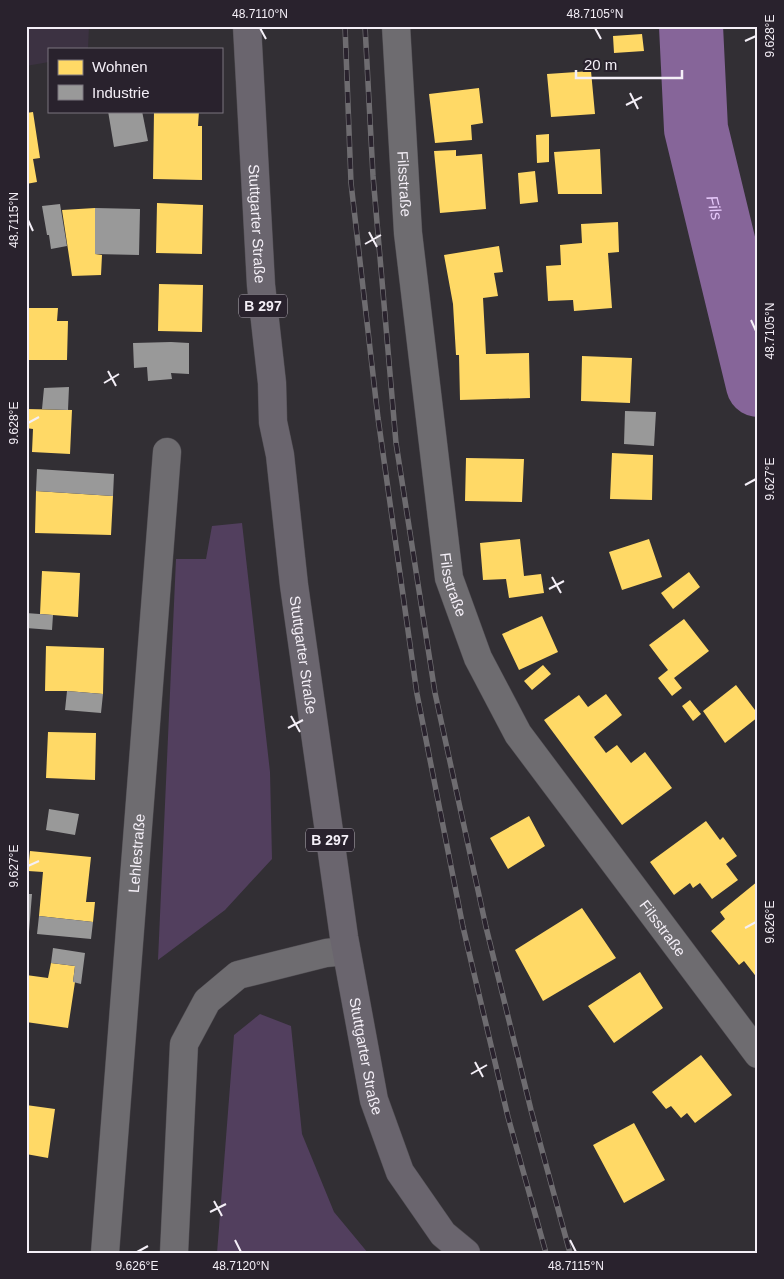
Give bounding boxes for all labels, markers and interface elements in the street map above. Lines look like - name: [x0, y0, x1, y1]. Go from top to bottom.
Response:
- text: 48.7110°N: [232, 7, 288, 21]
- text: 48.7105°N: [567, 7, 623, 21]
- text: 9.628°E: [763, 15, 777, 57]
- legend: [48, 48, 222, 112]
- scale bar: [576, 48, 683, 80]
- text: 20 m: [584, 56, 617, 73]
- text: Wohnen: [92, 58, 148, 75]
- text: Industrie: [92, 84, 150, 101]
- street label: Filsstraße: [395, 150, 416, 217]
- street label: Stuttgarter Straße: [246, 164, 269, 284]
- text: 48.7115°N: [7, 192, 21, 248]
- water label: Fils: [704, 194, 726, 222]
- road number: B 297: [239, 294, 287, 318]
- text: 48.7105°N: [763, 303, 777, 359]
- text: 9.628°E: [7, 402, 21, 444]
- text: 9.627°E: [763, 458, 777, 500]
- street label: Filsstraße: [438, 551, 471, 619]
- street label: Stuttgarter Straße: [287, 595, 321, 715]
- street label: Lehlestraße: [124, 813, 147, 893]
- road number: B 297: [306, 828, 354, 852]
- text: 9.627°E: [7, 845, 21, 887]
- street label: Filsstraße: [637, 896, 690, 959]
- text: 9.626°E: [763, 901, 777, 943]
- street label: Stuttgarter Straße: [347, 996, 387, 1117]
- text: 9.626°E: [116, 1259, 158, 1273]
- text: 48.7120°N: [213, 1259, 269, 1273]
- text: 48.7115°N: [548, 1259, 604, 1273]

